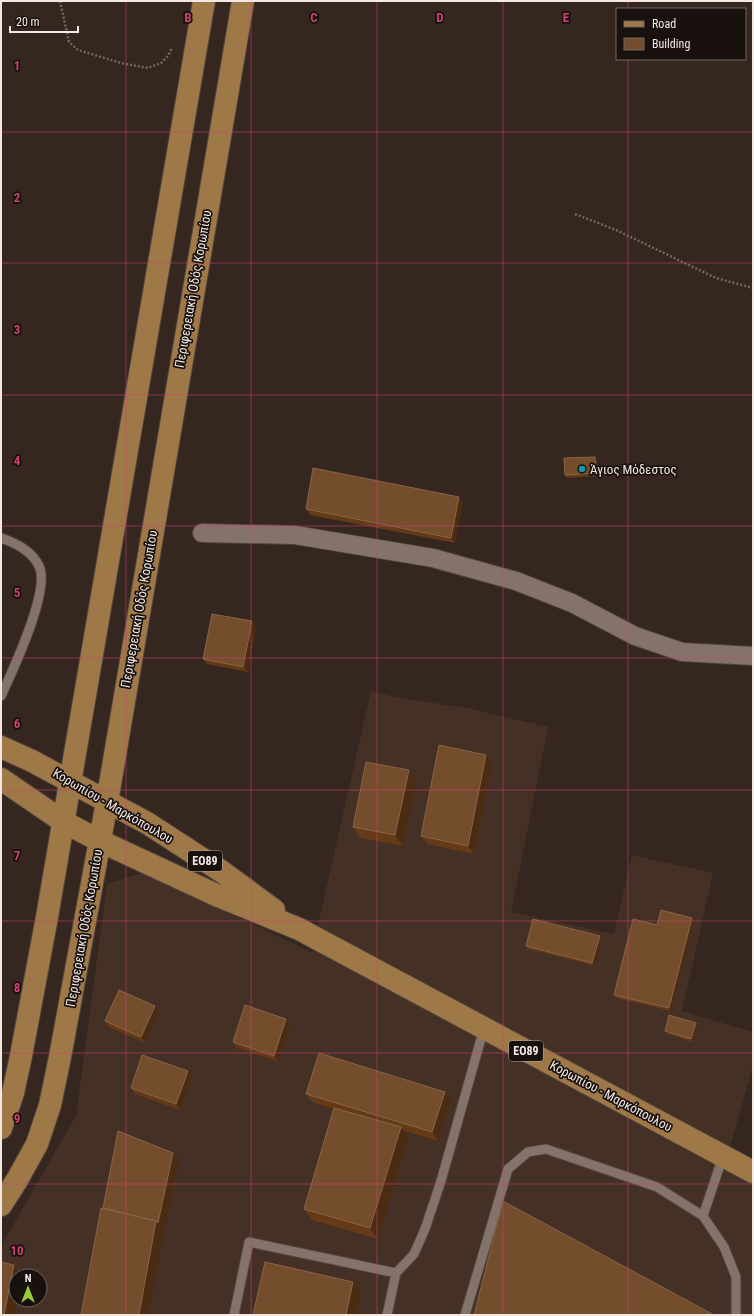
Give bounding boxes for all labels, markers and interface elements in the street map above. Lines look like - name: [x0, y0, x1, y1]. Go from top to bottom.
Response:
- scale bar: [10, 8, 78, 34]
- legend: [616, 8, 746, 60]
- text: B: [184, 10, 192, 25]
- text: C: [310, 10, 318, 25]
- text: D: [436, 10, 444, 25]
- text: E: [563, 10, 570, 25]
- text: 20 m: [16, 15, 40, 29]
- text: Road: [652, 17, 676, 31]
- text: Building: [652, 37, 690, 51]
- text: 1: [14, 58, 20, 73]
- text: 2: [14, 190, 21, 205]
- street label: Περιφερειακή Οδός Κορωπίου: [172, 209, 214, 369]
- text: 3: [14, 322, 20, 337]
- text: 4: [14, 453, 21, 468]
- place label: Άγιος Μόδεστος: [590, 462, 677, 477]
- marker: Άγιος Μόδεστος: [577, 464, 587, 474]
- street label: Περιφερειακή Οδός Κορωπίου: [118, 529, 160, 689]
- text: 5: [14, 585, 21, 600]
- text: 6: [14, 716, 21, 731]
- street label: Κορωπίου - Μαρκόπουλου: [50, 765, 176, 847]
- text: 7: [14, 848, 21, 863]
- street label: Περιφερειακή Οδός Κορωπίου: [63, 848, 105, 1008]
- road number: ΕΟ89: [188, 851, 222, 871]
- text: 8: [14, 980, 20, 995]
- road number: ΕΟ89: [509, 1041, 543, 1061]
- street label: Κορωπίου - Μαρκόπουλου: [547, 1057, 675, 1135]
- text: 9: [14, 1111, 20, 1126]
- text: 10: [10, 1243, 24, 1258]
- north arrow: [8, 1268, 48, 1308]
- text: N: [25, 1272, 32, 1285]

